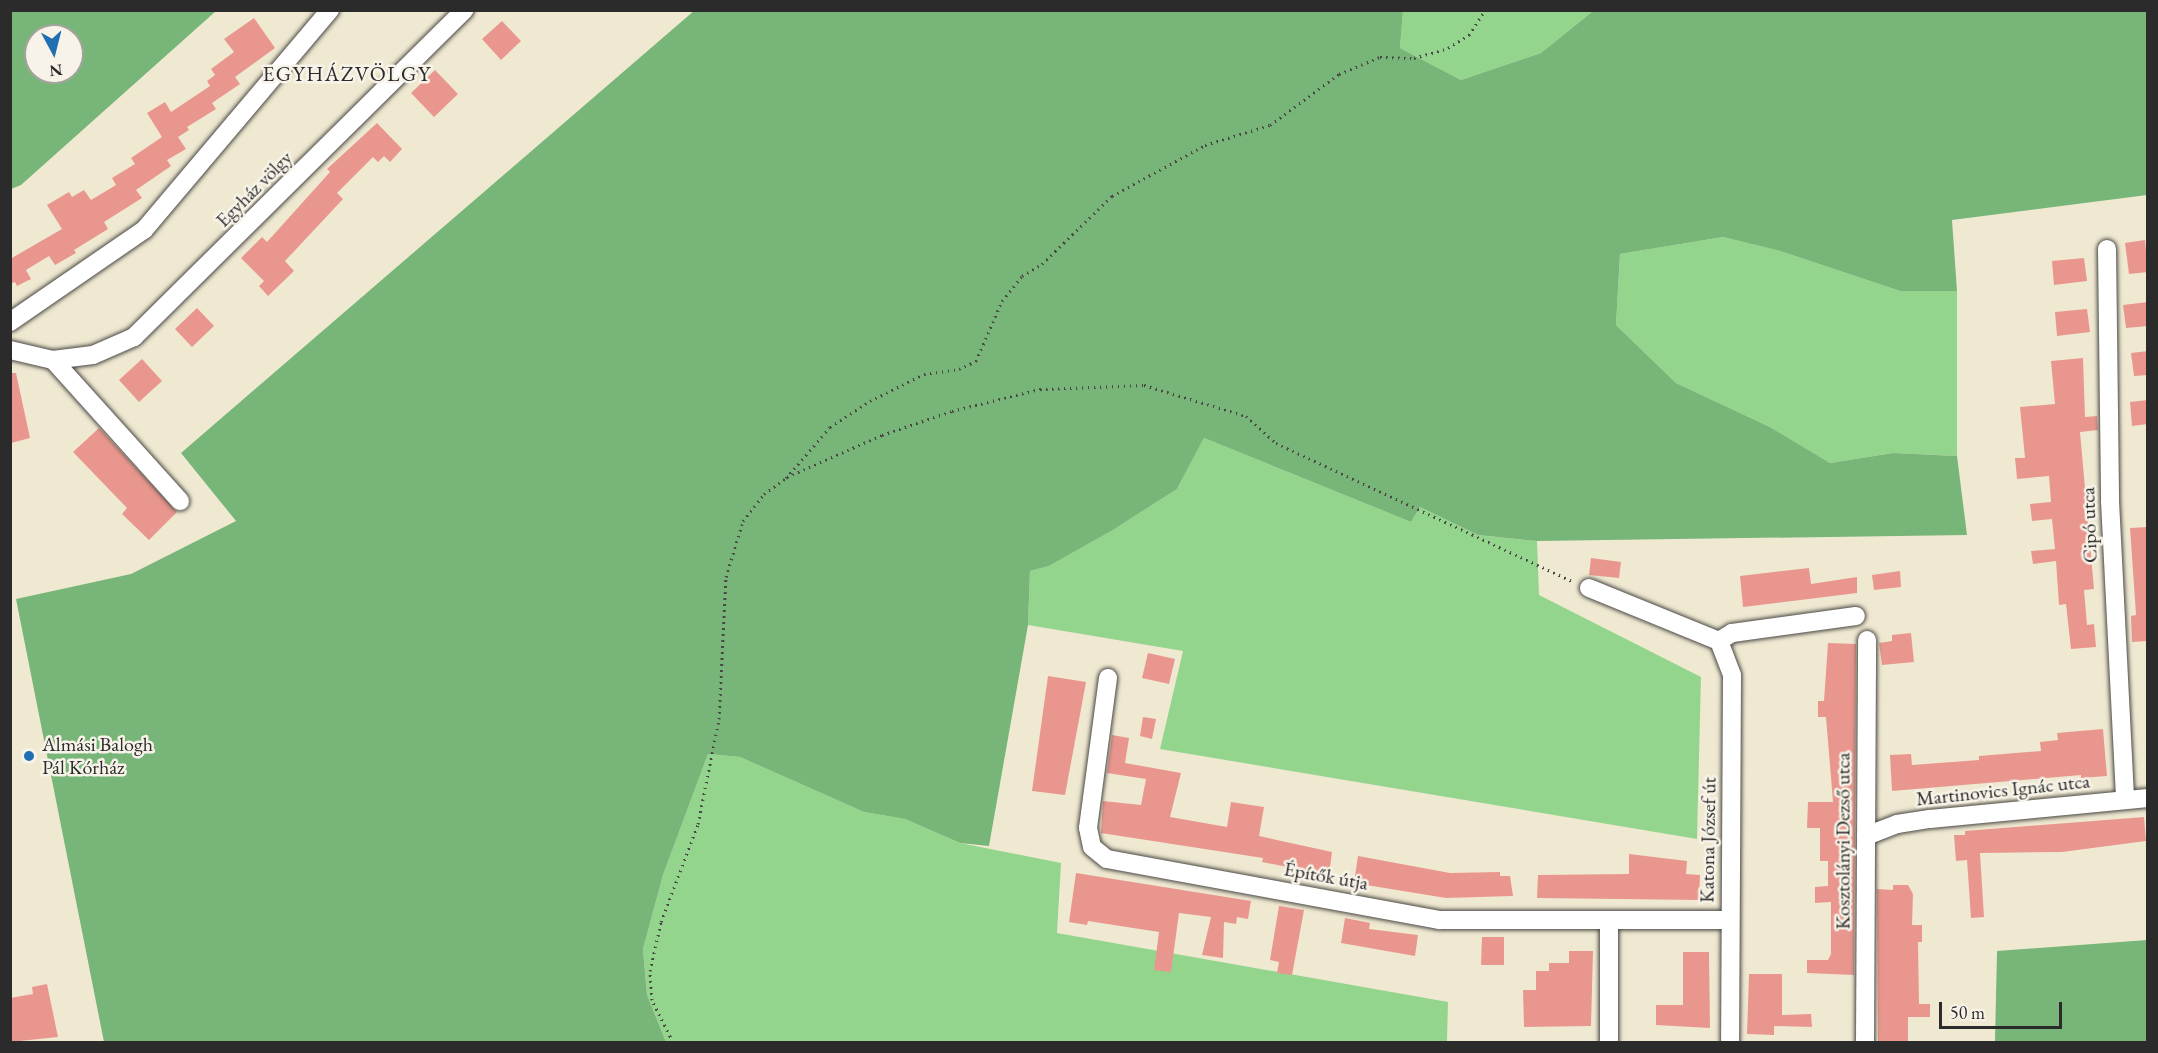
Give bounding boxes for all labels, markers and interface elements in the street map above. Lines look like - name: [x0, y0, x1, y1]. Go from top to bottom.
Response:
- north arrow: [24, 24, 84, 84]
- text: N: [48, 59, 64, 82]
- district label: EGYHÁZVÖLGY: [262, 61, 432, 87]
- street label: Egyház völgy: [211, 146, 297, 232]
- street label: Cipó utca: [2076, 487, 2102, 563]
- place label: Almási Balogh Pál Kórház: [42, 732, 153, 779]
- marker: Almási Balogh Pál Kórház: [20, 747, 38, 765]
- street label: Kosztolányi Dezső utca: [1831, 752, 1855, 930]
- street label: Martinovics Ignác utca: [1915, 769, 2091, 811]
- street label: Katona József út: [1695, 777, 1721, 903]
- street label: Építők útja: [1282, 857, 1370, 895]
- scale bar: [1942, 990, 2065, 1028]
- text: 50 m: [1950, 1001, 1985, 1024]

